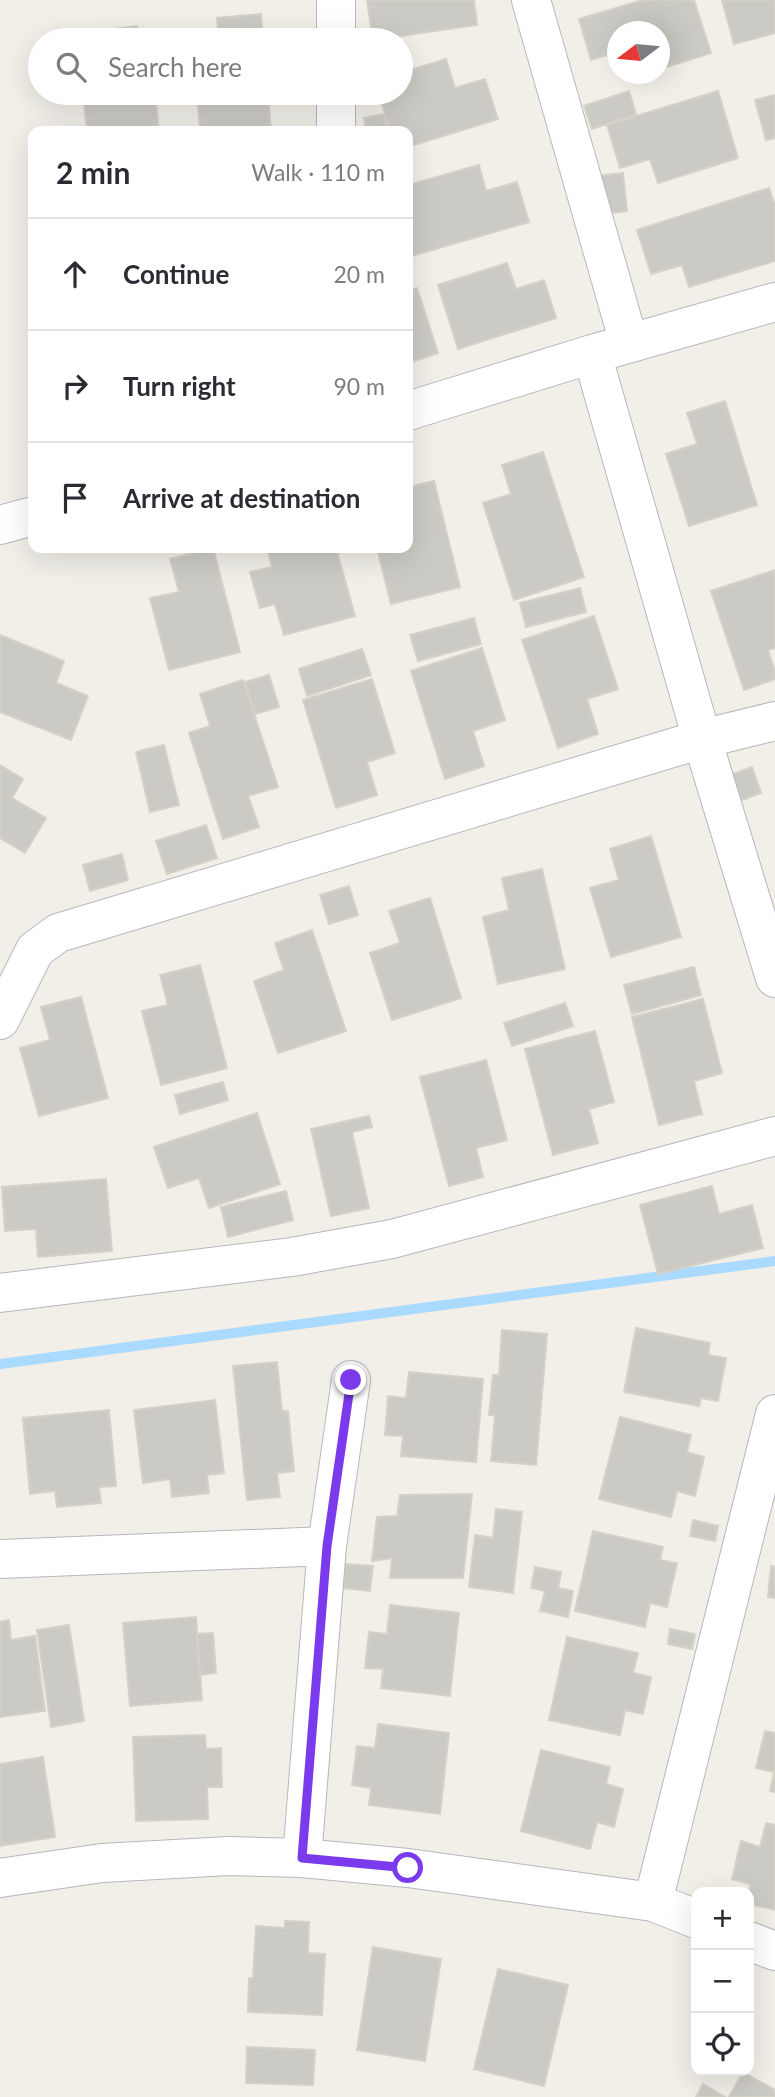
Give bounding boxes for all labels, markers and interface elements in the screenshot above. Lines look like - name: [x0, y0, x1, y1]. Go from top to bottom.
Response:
- north arrow: [607, 21, 670, 84]
- search box: [28, 28, 413, 105]
- icon: search: [52, 48, 90, 86]
- text: Search here: [108, 51, 242, 83]
- text: 2 min: [56, 154, 130, 190]
- text: Walk · 110 m: [251, 158, 385, 186]
- icon: ahead: [56, 255, 94, 293]
- text: Continue: [123, 258, 229, 290]
- text: 20 m: [334, 260, 385, 288]
- icon: right: [56, 367, 94, 405]
- text: Turn right: [123, 370, 236, 402]
- text: 90 m: [334, 372, 385, 400]
- icon: arrive: [56, 479, 94, 517]
- text: Arrive at destination: [123, 482, 360, 514]
- route end: [335, 1364, 366, 1395]
- route start: [392, 1852, 423, 1883]
- map controls: [691, 1887, 754, 2076]
- button: +: [691, 1887, 754, 1950]
- button: −: [691, 1950, 754, 2013]
- button: locate: [691, 2013, 754, 2076]

